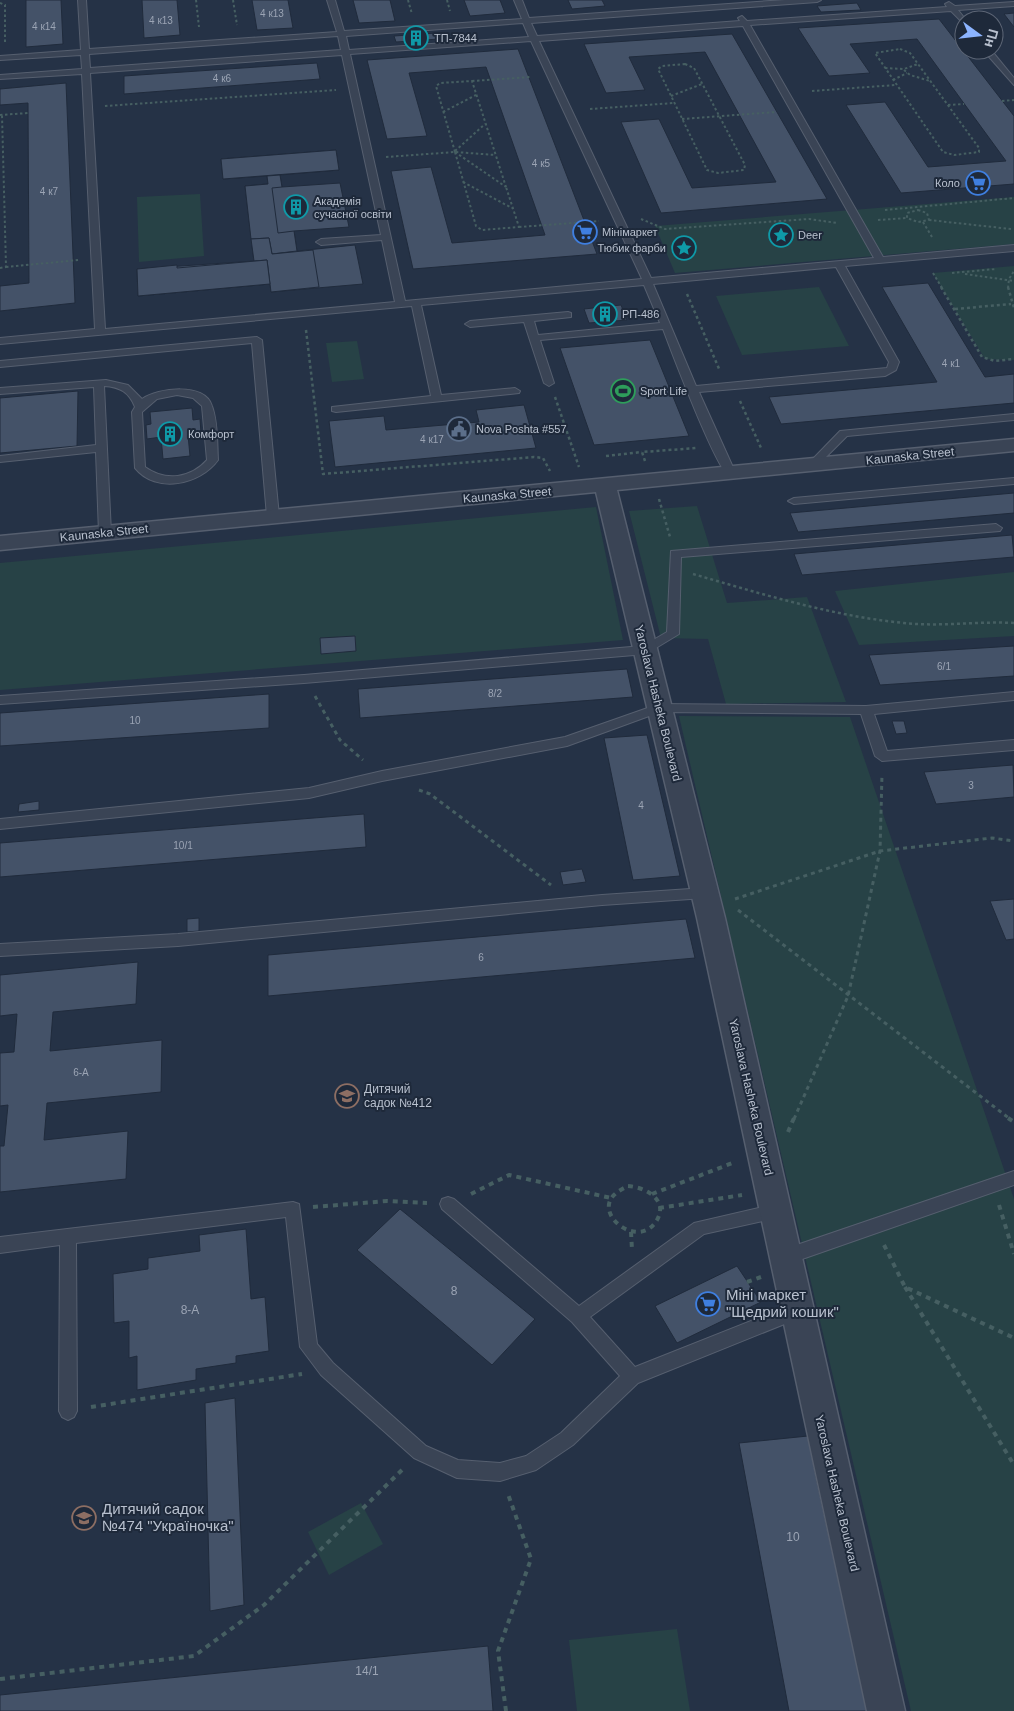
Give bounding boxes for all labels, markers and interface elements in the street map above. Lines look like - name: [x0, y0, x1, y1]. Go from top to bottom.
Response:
- house number: 4 к13: [260, 8, 284, 19]
- north arrow: [954, 10, 1004, 60]
- house number: 4 к13: [149, 15, 173, 26]
- house number: 4 к14: [32, 21, 56, 32]
- building icon: ТП-7844: [403, 25, 429, 51]
- text: Пн: [981, 27, 1002, 49]
- place label: ТП-7844: [434, 32, 477, 44]
- house number: 4 к6: [213, 73, 232, 84]
- house number: 4 к5: [532, 158, 551, 169]
- supermarket icon: Коло: [965, 170, 991, 196]
- place label: Коло: [935, 177, 960, 189]
- house number: 4 к7: [40, 186, 59, 197]
- building icon: Академія сучасної освіти: [283, 194, 309, 220]
- place label: Академія сучасної освіти: [314, 195, 392, 220]
- supermarket icon: Мінімаркет: [572, 219, 598, 245]
- place icon: Deer: [768, 222, 794, 248]
- place label: Мінімаркет: [602, 226, 658, 238]
- place label: Deer: [798, 229, 822, 241]
- place icon: Тюбик фарби: [671, 235, 697, 261]
- place label: Тюбик фарби: [597, 242, 666, 254]
- building icon: РП-486: [592, 301, 618, 327]
- place label: РП-486: [622, 308, 659, 320]
- house number: 4 к1: [942, 358, 961, 369]
- sports icon: Sport Life: [610, 378, 636, 404]
- place label: Sport Life: [640, 385, 687, 397]
- public building icon: Nova Poshta #557: [446, 416, 472, 442]
- building icon: Комфорт: [157, 421, 183, 447]
- place label: Nova Poshta #557: [476, 423, 567, 435]
- place label: Комфорт: [188, 428, 234, 440]
- house number: 4 к17: [420, 434, 444, 445]
- street label: Kaunaska Street: [865, 444, 956, 468]
- street label: Kaunaska Street: [462, 484, 552, 506]
- street label: Kaunaska Street: [59, 521, 150, 545]
- street label: Yaroslava Hasheka Boulevard: [632, 623, 684, 783]
- house number: 6/1: [937, 661, 951, 672]
- house number: 8/2: [488, 688, 502, 699]
- house number: 10: [129, 715, 141, 726]
- house number: 3: [968, 780, 974, 791]
- house number: 4: [638, 800, 644, 811]
- house number: 10/1: [173, 840, 193, 851]
- house number: 6: [478, 952, 484, 963]
- street label: Yaroslava Hasheka Boulevard: [726, 1017, 776, 1177]
- house number: 6-А: [73, 1067, 89, 1078]
- place label: Дитячий садок №412: [364, 1082, 432, 1110]
- school or university icon: Дитячий садок №412: [334, 1083, 360, 1109]
- house number: 8: [451, 1284, 458, 1298]
- place label: Міні маркет "Щедрий кошик": [726, 1286, 839, 1320]
- supermarket icon: Міні маркет "Щедрий кошик": [695, 1291, 721, 1317]
- house number: 8-А: [181, 1303, 199, 1317]
- street label: Yaroslava Hasheka Boulevard: [812, 1413, 862, 1573]
- place label: Дитячий садок №474 "Україночка": [102, 1500, 234, 1534]
- school or university icon: Дитячий садок №474 "Україночка": [71, 1505, 97, 1531]
- house number: 10: [786, 1530, 800, 1544]
- house number: 14/1: [355, 1664, 379, 1678]

